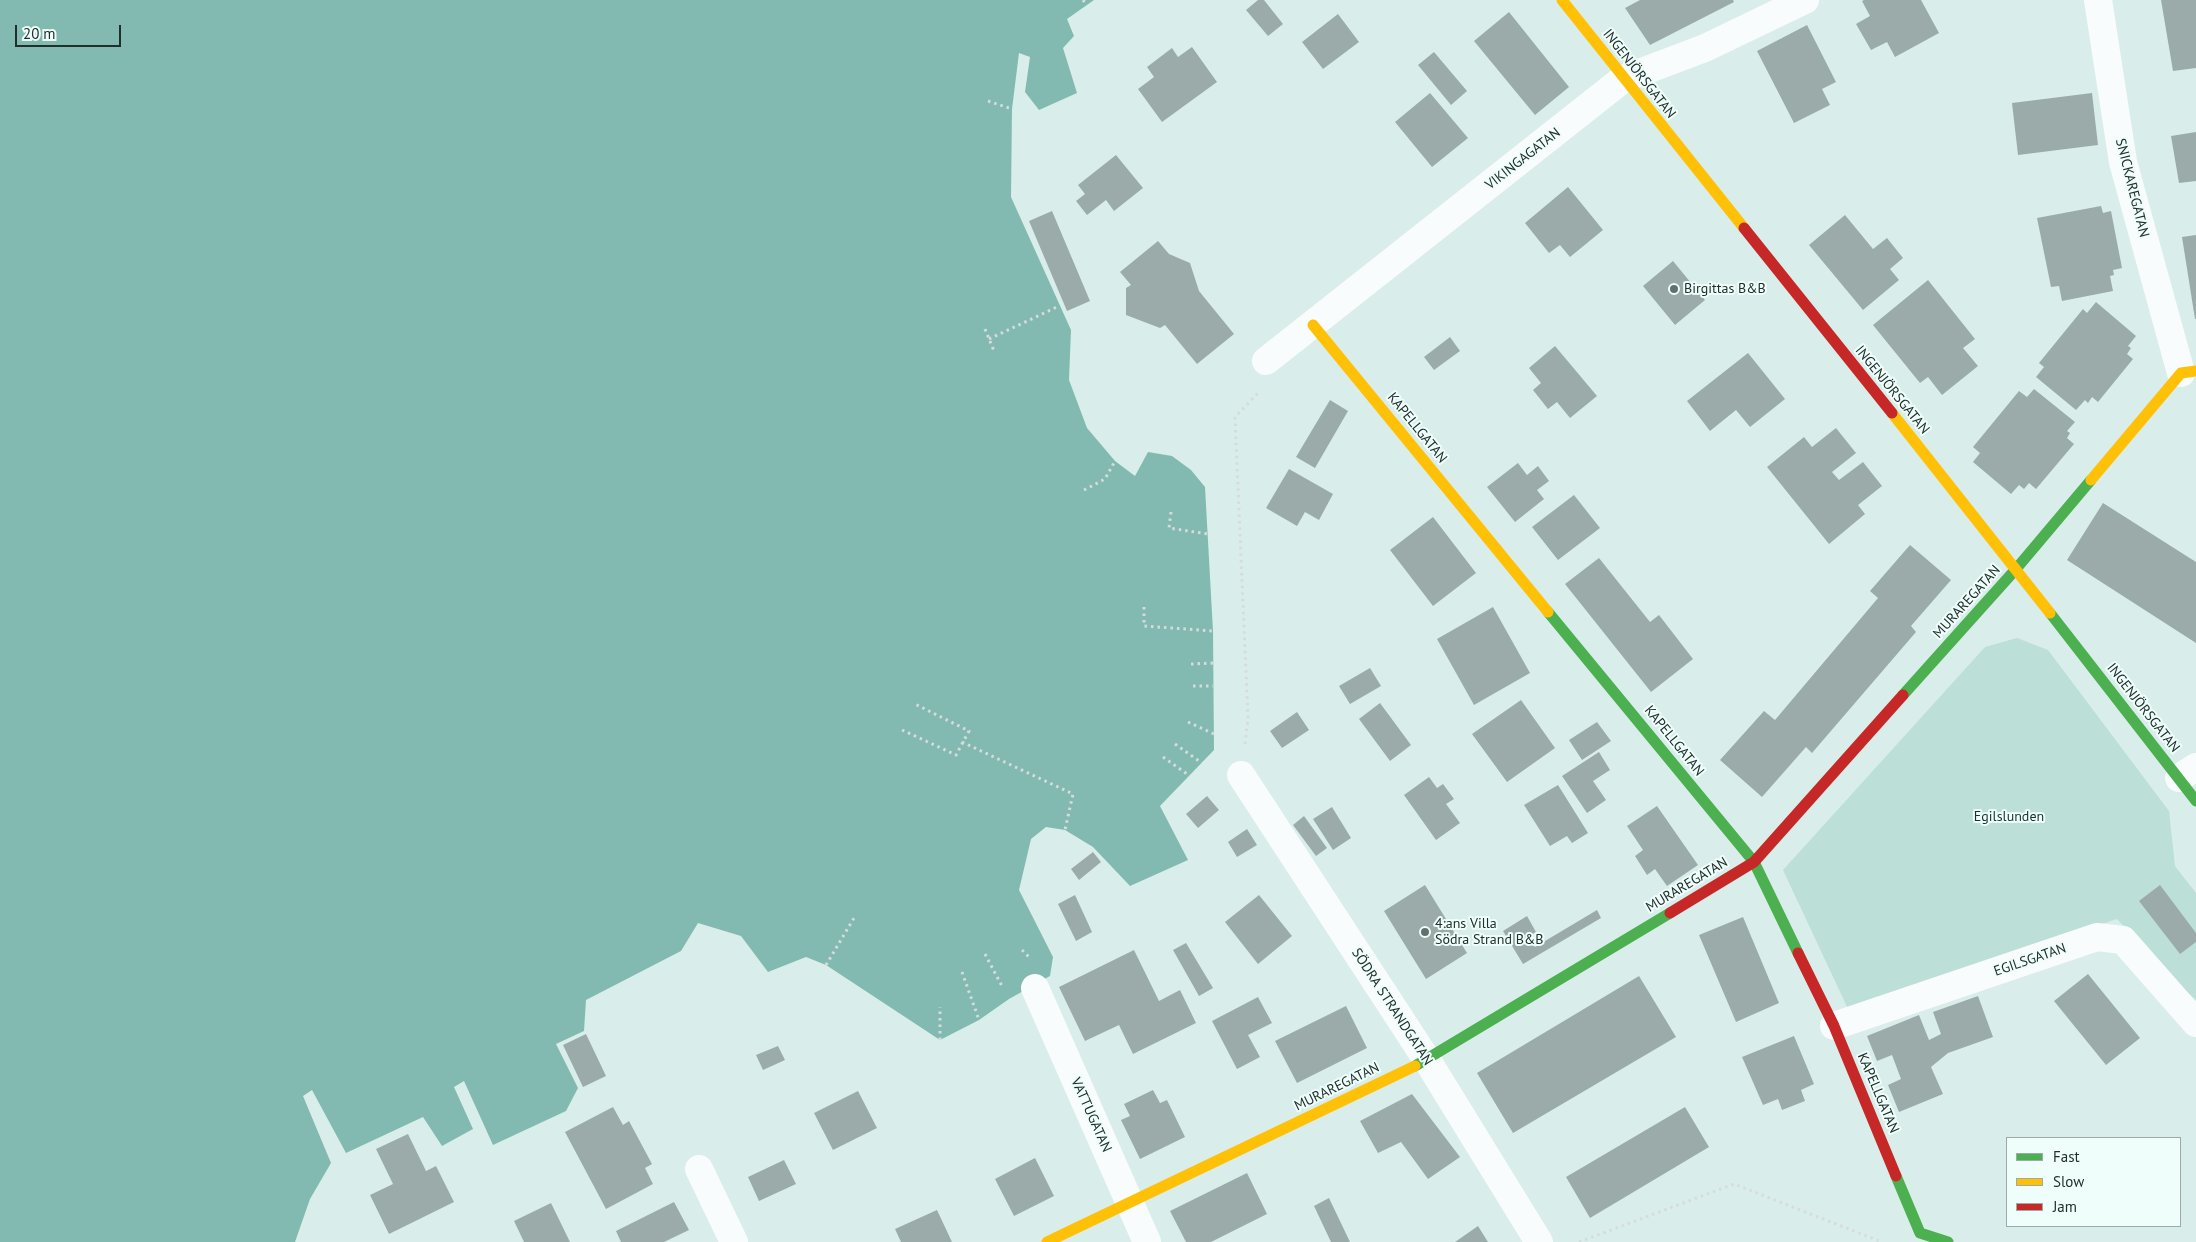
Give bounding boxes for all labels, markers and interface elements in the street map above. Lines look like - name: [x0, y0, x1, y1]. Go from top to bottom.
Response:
- scale bar: [18, 15, 124, 47]
- text: 20 m: [23, 24, 56, 43]
- street label: INGENJÖRSGATAN: [1599, 26, 1679, 122]
- street label: VIKINGAGATAN: [1482, 124, 1564, 194]
- street label: SNICKAREGATAN: [2112, 137, 2152, 239]
- place label: Birgittas B&B: [1684, 281, 1766, 297]
- marker: Birgittas B&B: [1668, 283, 1680, 295]
- street label: INGENJÖRSGATAN: [1851, 342, 1933, 438]
- street label: KAPELLGATAN: [1384, 390, 1450, 466]
- street label: MURAREGATAN: [1930, 562, 2004, 642]
- street label: INGENJÖRSGATAN: [2103, 660, 2183, 756]
- street label: KAPELLGATAN: [1641, 703, 1707, 779]
- park label: Egilslunden: [1974, 809, 2044, 825]
- street label: MURAREGATAN: [1643, 854, 1731, 916]
- place label: 4:ans Villa Södra Strand B&B: [1435, 916, 1543, 949]
- marker: 4:ans Villa Södra Strand B&B: [1419, 926, 1431, 938]
- street label: EGILSGATAN: [1992, 940, 2068, 980]
- street label: SÖDRA STRANDGATAN: [1348, 945, 1436, 1069]
- street label: KAPELLGATAN: [1854, 1050, 1902, 1136]
- street label: MURAREGATAN: [1292, 1059, 1382, 1115]
- street label: VATTUGATAN: [1067, 1075, 1115, 1155]
- legend: [2006, 1137, 2181, 1227]
- text: Fast: [2053, 1147, 2080, 1166]
- text: Slow: [2053, 1172, 2084, 1191]
- text: Jam: [2053, 1197, 2077, 1216]

